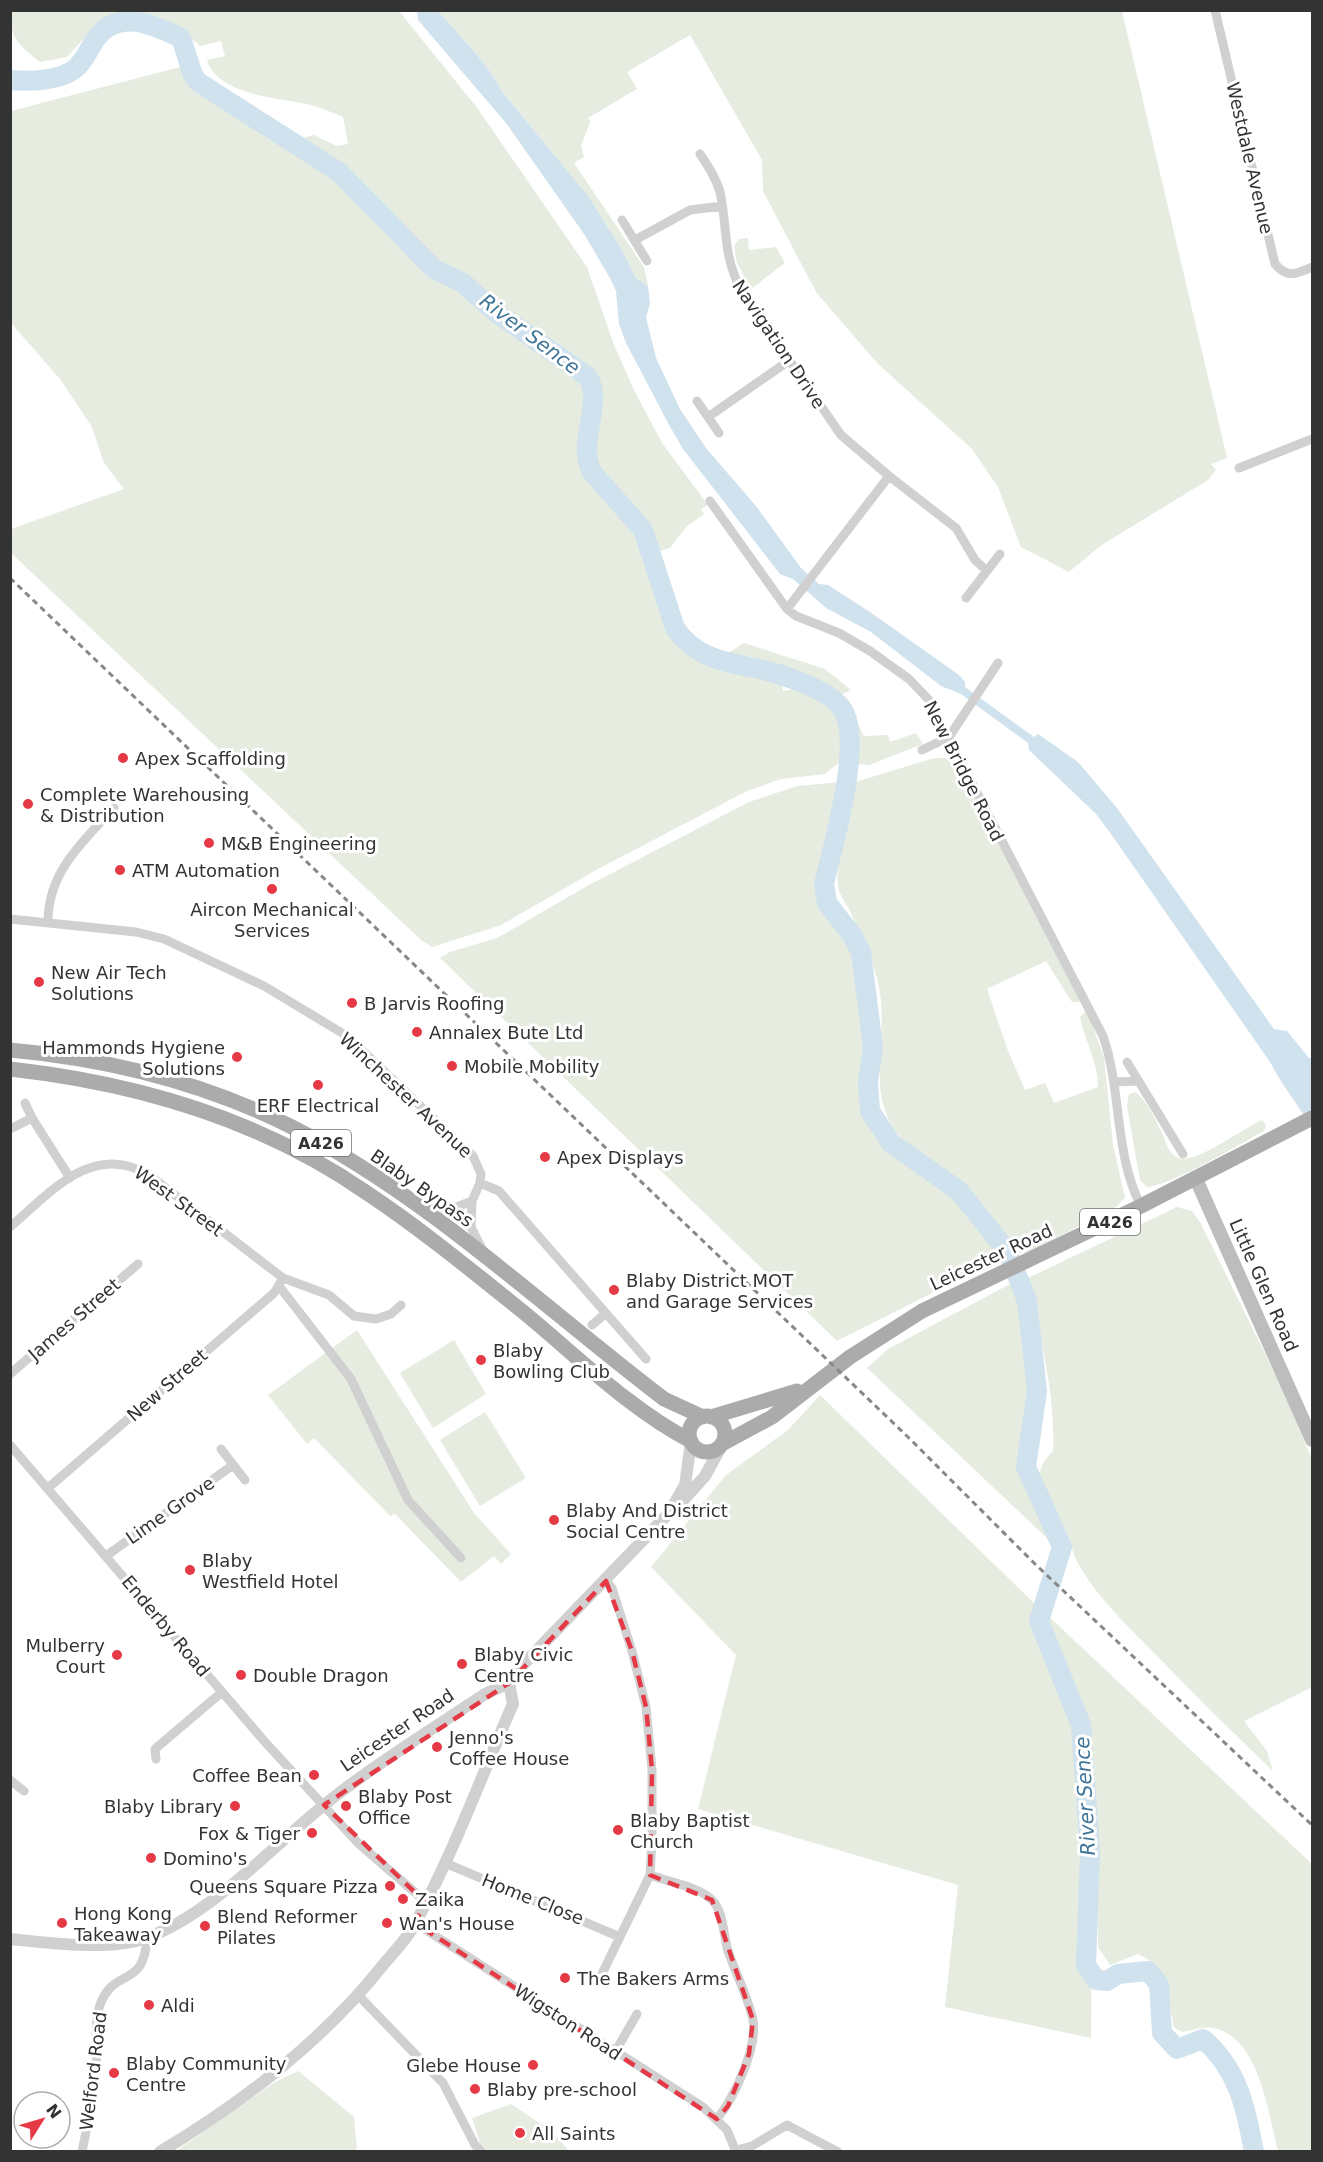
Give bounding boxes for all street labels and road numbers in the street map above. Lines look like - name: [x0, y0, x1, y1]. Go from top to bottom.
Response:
- street label: Westdale Avenue: [1222, 80, 1278, 236]
- street label: Navigation Drive: [728, 276, 830, 412]
- street label: New Bridge Road: [920, 697, 1008, 845]
- street label: Winchester Avenue: [335, 1028, 477, 1162]
- road number: A426: [291, 1130, 351, 1156]
- street label: Blaby Bypass: [367, 1145, 477, 1231]
- street label: West Street: [130, 1162, 228, 1240]
- road number: A426: [1080, 1209, 1140, 1235]
- street label: Little Glen Road: [1225, 1215, 1303, 1355]
- street label: Leicester Road: [926, 1219, 1056, 1295]
- street label: James Street: [23, 1273, 124, 1365]
- street label: New Street: [122, 1344, 212, 1426]
- street label: Lime Grove: [122, 1472, 218, 1548]
- street label: Enderby Road: [118, 1571, 214, 1681]
- street label: Leicester Road: [336, 1684, 458, 1776]
- street label: Home Close: [479, 1869, 587, 1929]
- street label: Wigston Road: [510, 1980, 626, 2064]
- street label: Welford Road: [75, 2010, 111, 2132]

